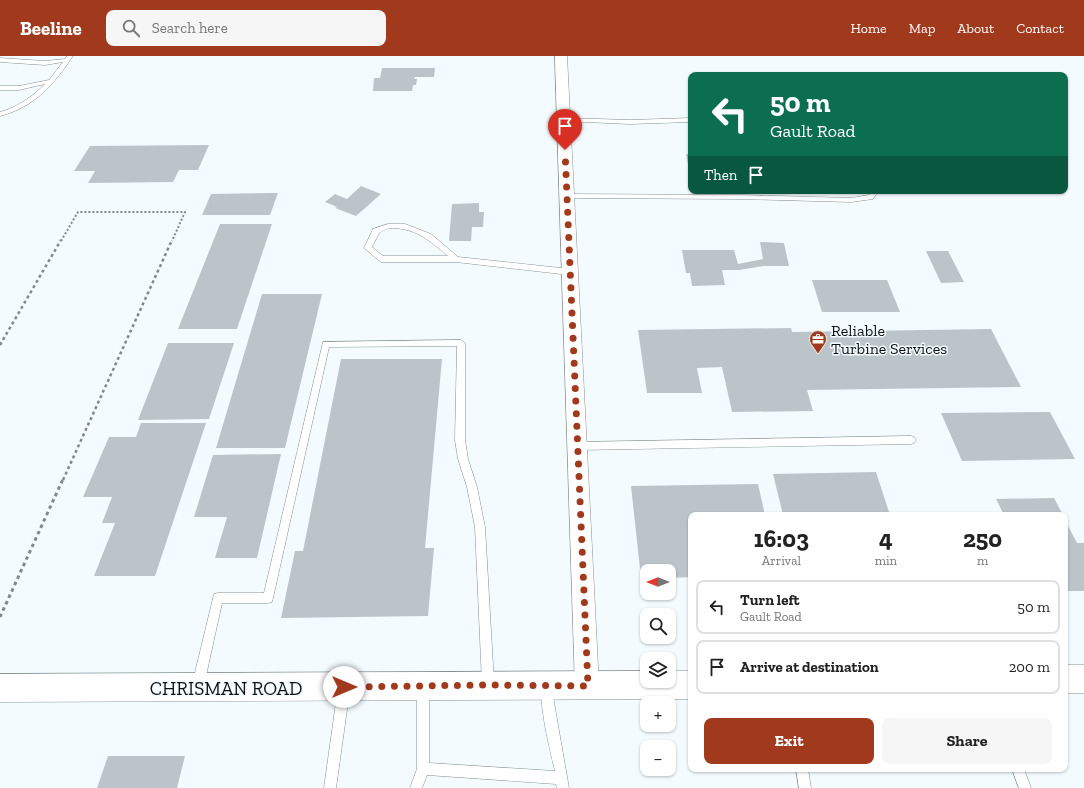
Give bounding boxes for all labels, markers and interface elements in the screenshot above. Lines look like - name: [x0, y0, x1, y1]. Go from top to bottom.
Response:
- search box: [106, 10, 386, 46]
- text: Beeline: [20, 17, 82, 40]
- icon: search: [120, 17, 142, 39]
- text: Search here: [152, 19, 228, 37]
- text: Home: [851, 20, 887, 37]
- text: Map: [909, 20, 935, 37]
- text: About: [957, 20, 994, 37]
- text: Contact: [1016, 20, 1064, 37]
- text: 50 m: [770, 86, 831, 119]
- icon: left: [704, 88, 756, 140]
- pin: [548, 109, 582, 150]
- icon: arrive: [554, 115, 576, 137]
- text: Gault Road: [770, 120, 855, 142]
- icon: arrive: [745, 164, 767, 186]
- text: Then: [704, 166, 737, 184]
- place label: Reliable Turbine Services: [831, 321, 947, 358]
- office icon: Reliable Turbine Services: [808, 329, 828, 354]
- text: 16:03: [754, 524, 809, 553]
- text: 4: [879, 524, 893, 553]
- text: 250: [963, 524, 1002, 553]
- text: Arrival: [762, 553, 801, 568]
- text: min: [875, 553, 897, 568]
- text: m: [977, 553, 988, 568]
- north arrow: [640, 564, 676, 600]
- map controls: [640, 564, 676, 776]
- text: Turn left: [740, 591, 800, 609]
- icon: left: [706, 596, 728, 618]
- text: 50 m: [1017, 598, 1050, 616]
- button: search: [640, 608, 676, 644]
- text: Gault Road: [740, 609, 802, 624]
- button: layers: [640, 652, 676, 688]
- icon: arrive: [706, 656, 728, 678]
- text: Arrive at destination: [740, 658, 879, 676]
- text: 200 m: [1009, 658, 1050, 676]
- position arrow: [323, 666, 365, 708]
- street label: CHRISMAN ROAD: [150, 677, 302, 700]
- button: +: [640, 696, 676, 732]
- button: Exit: [704, 718, 874, 764]
- button: Share: [882, 718, 1052, 764]
- button: −: [640, 740, 676, 776]

